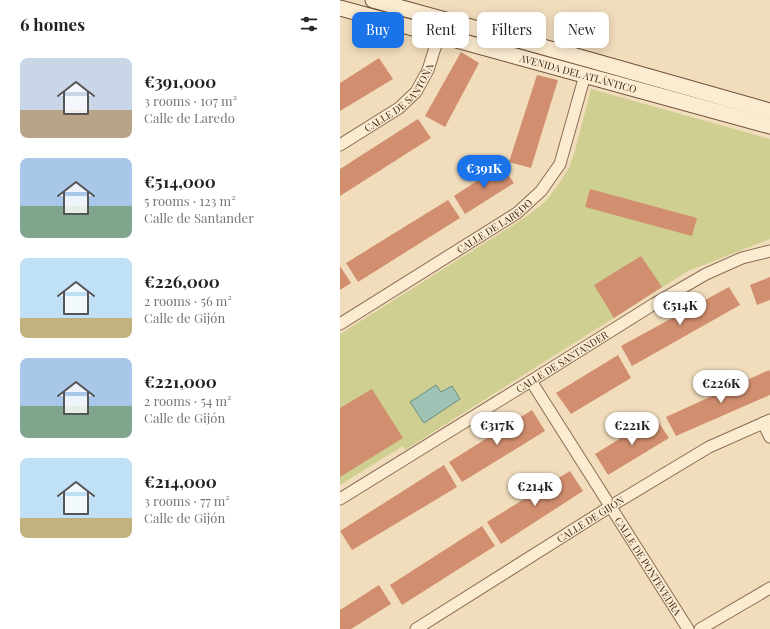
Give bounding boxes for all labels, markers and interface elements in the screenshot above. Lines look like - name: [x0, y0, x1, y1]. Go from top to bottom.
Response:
- chip: Buy: [352, 12, 404, 48]
- chip: Rent: [412, 12, 469, 48]
- chip: Filters: [477, 12, 546, 48]
- chip: New: [554, 12, 609, 48]
- text: 6 homes: [20, 13, 85, 35]
- icon: filters: [298, 13, 320, 35]
- street label: AVENIDA DEL ATLÁNTICO: [517, 50, 638, 96]
- street label: CALLE DE SANTOÑA: [361, 61, 437, 135]
- text: €391,000: [144, 70, 216, 92]
- icon: home: [52, 74, 100, 122]
- text: 3 rooms · 107 m²: [144, 92, 237, 109]
- text: Calle de Laredo: [144, 109, 235, 126]
- pin: €391K: [456, 155, 512, 189]
- text: €391K: [466, 159, 502, 176]
- text: €514,000: [144, 170, 216, 192]
- icon: home: [52, 174, 100, 222]
- text: 5 rooms · 123 m²: [144, 192, 236, 209]
- street label: CALLE DE LAREDO: [454, 196, 535, 256]
- text: Calle de Santander: [144, 209, 254, 226]
- text: €226,000: [144, 270, 220, 292]
- icon: home: [52, 274, 100, 322]
- text: 2 rooms · 56 m²: [144, 292, 232, 309]
- pin: €514K: [652, 292, 708, 326]
- text: €514K: [662, 296, 698, 313]
- text: Calle de Gijón: [144, 309, 225, 326]
- street label: CALLE DE SANTANDER: [513, 327, 611, 396]
- text: €221,000: [144, 370, 217, 392]
- pin: €226K: [693, 370, 749, 404]
- icon: home: [52, 374, 100, 422]
- text: €226K: [702, 374, 740, 391]
- text: 2 rooms · 54 m²: [144, 392, 232, 409]
- text: Calle de Gijón: [144, 409, 225, 426]
- pin: €317K: [469, 412, 525, 446]
- pin: €221K: [604, 412, 660, 446]
- text: €317K: [480, 416, 514, 433]
- text: €221K: [614, 416, 650, 433]
- text: €214,000: [144, 470, 217, 492]
- pin: €214K: [507, 473, 563, 507]
- icon: home: [52, 474, 100, 522]
- text: €214K: [517, 477, 553, 494]
- text: 3 rooms · 77 m²: [144, 492, 230, 509]
- street label: CALLE DE GIJÓN: [554, 493, 627, 546]
- text: Calle de Gijón: [144, 509, 225, 526]
- street label: CALLE DE PONTEVEDRA: [612, 514, 685, 619]

